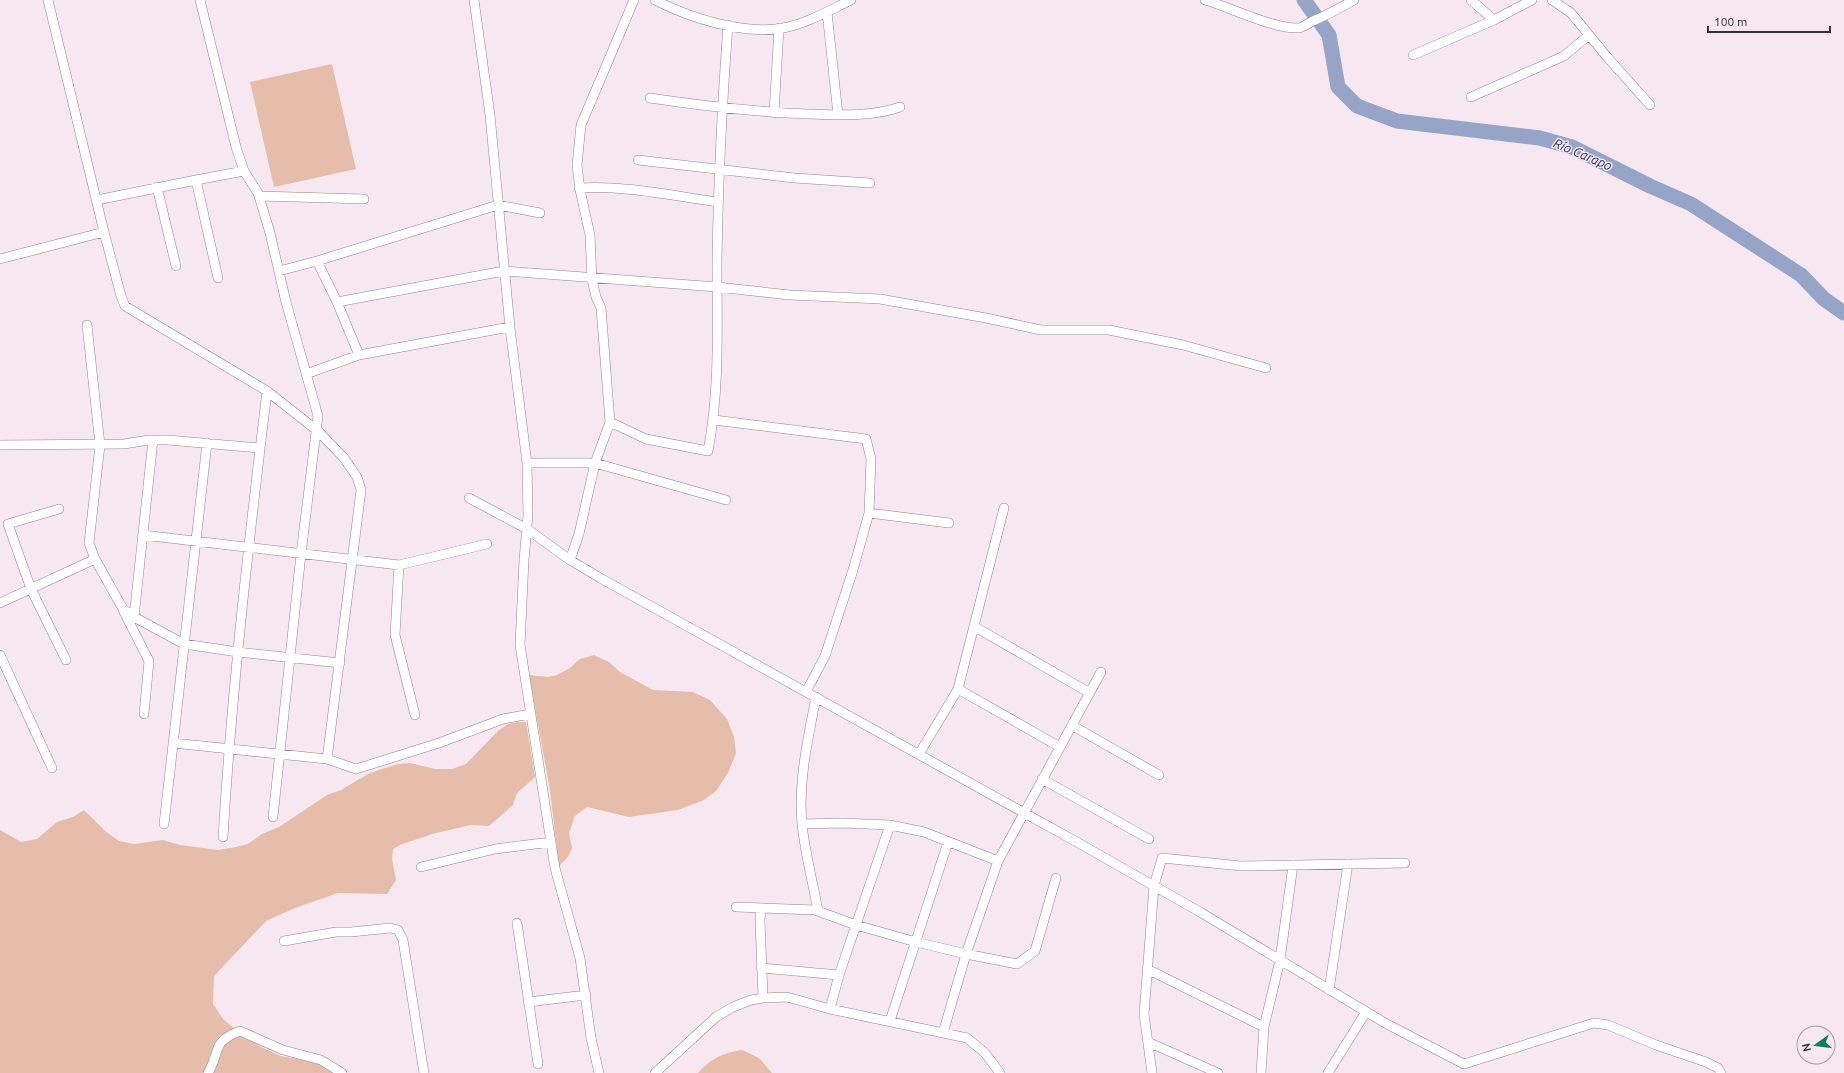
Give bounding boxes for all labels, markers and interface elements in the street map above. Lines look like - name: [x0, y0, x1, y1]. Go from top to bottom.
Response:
- scale bar: [1708, 8, 1830, 34]
- text: 100 m: [1714, 15, 1747, 28]
- water label: Río Carapo: [1552, 135, 1614, 173]
- north arrow: [1796, 1025, 1836, 1065]
- text: N: [1799, 1042, 1813, 1053]

